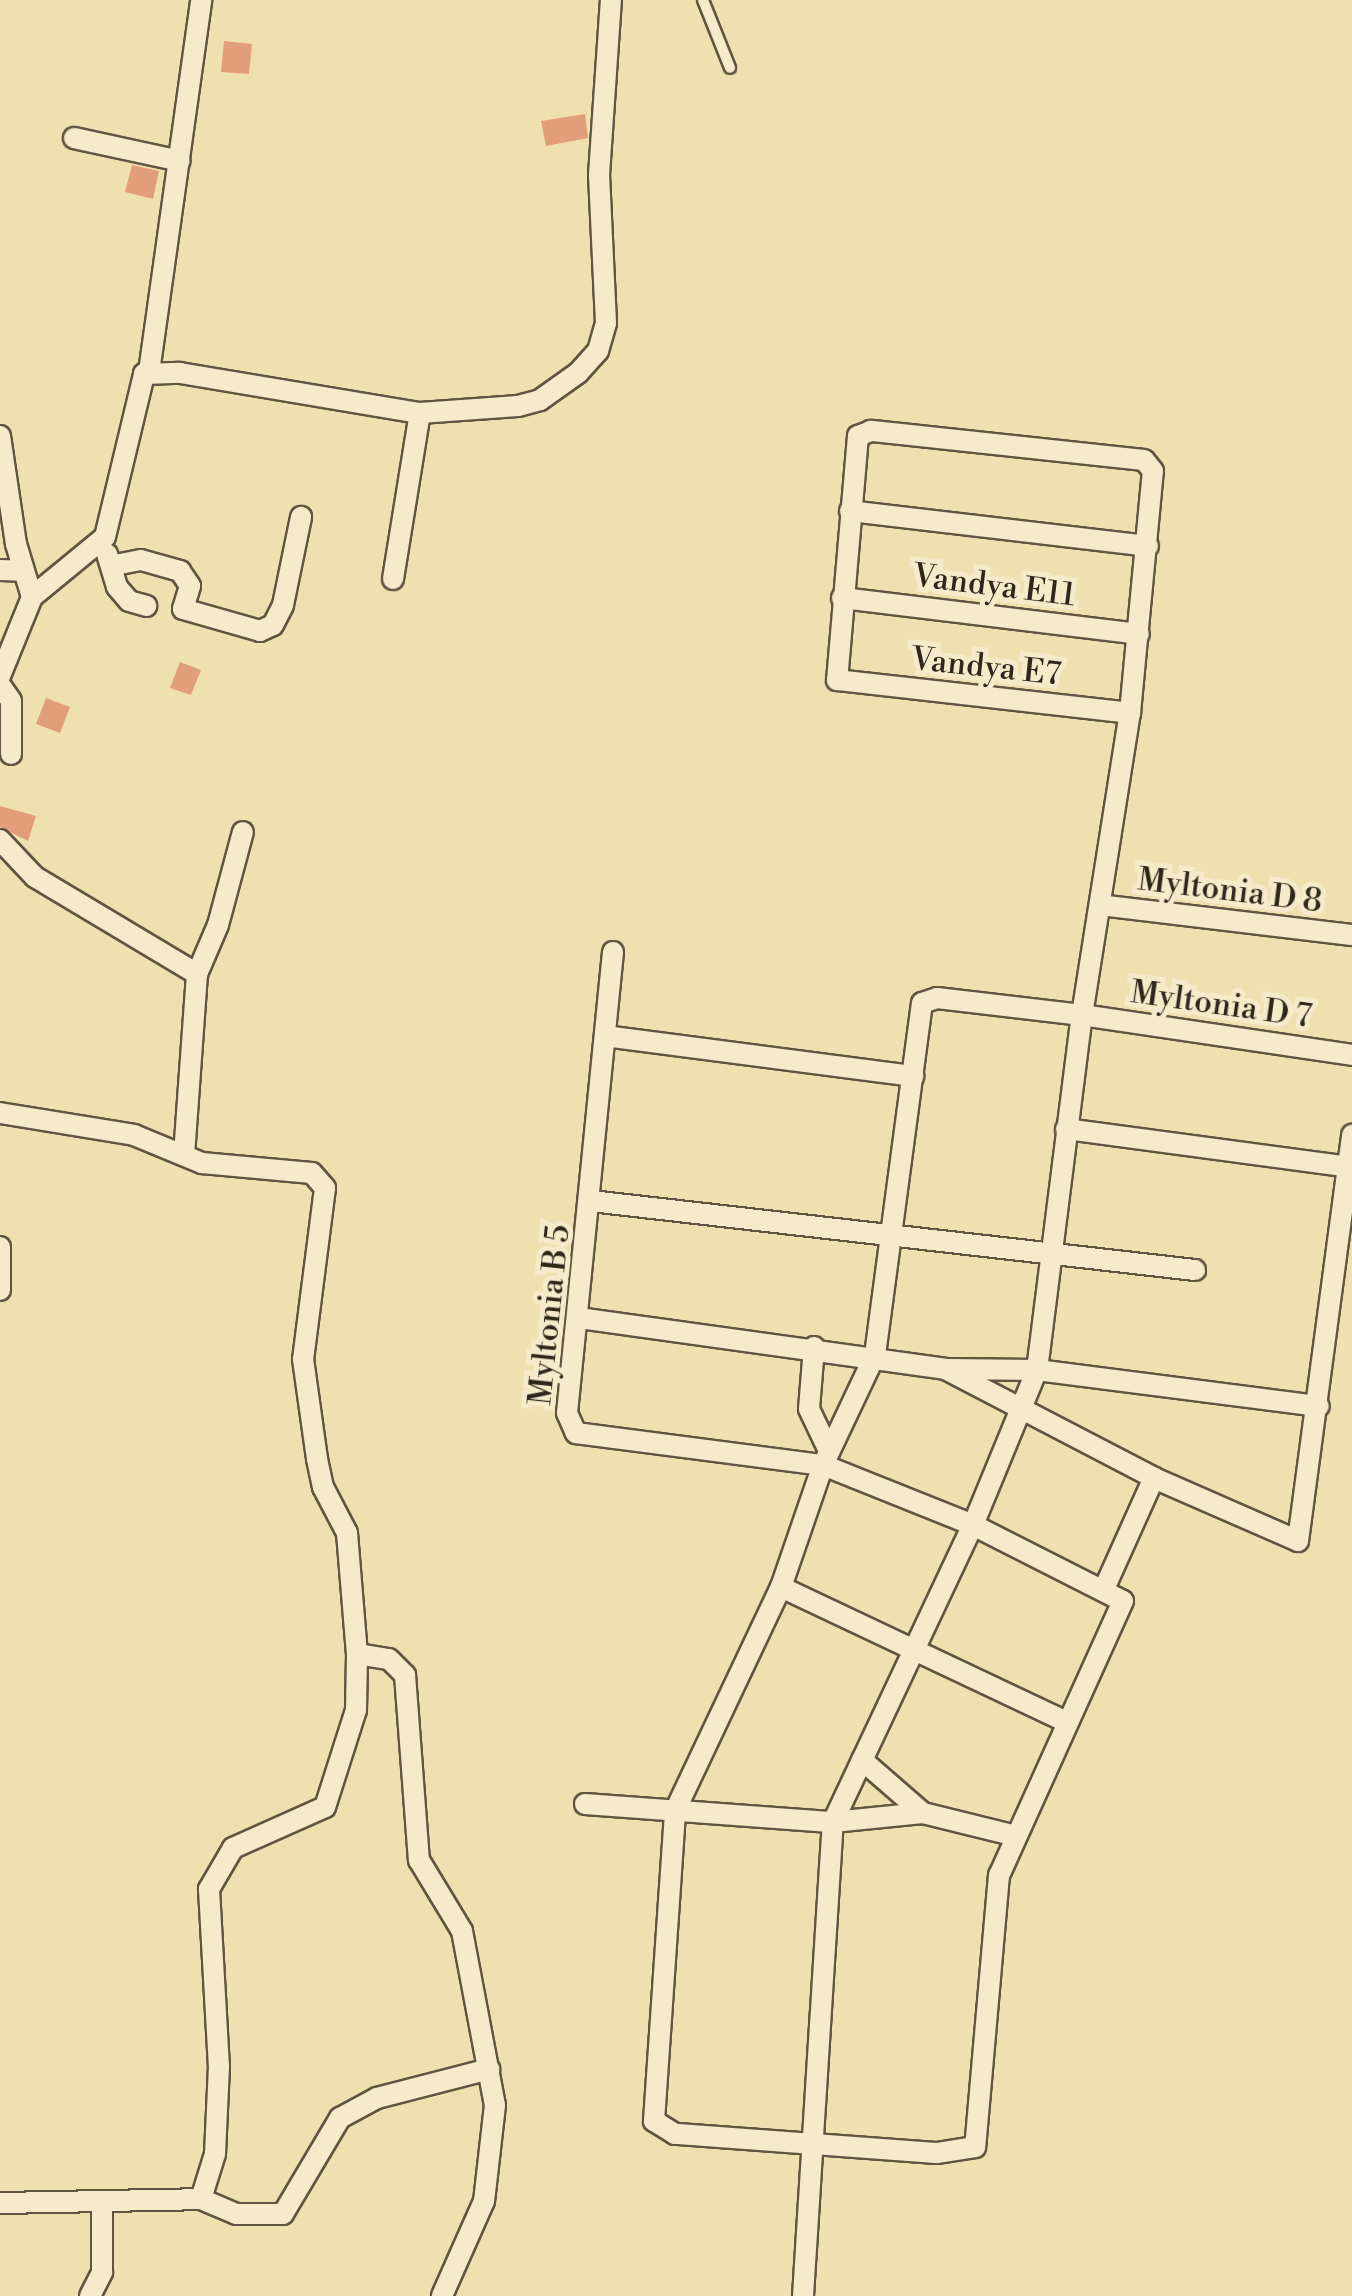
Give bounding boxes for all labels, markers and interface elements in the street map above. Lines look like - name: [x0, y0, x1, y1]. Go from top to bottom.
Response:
- street label: Vandya E11: [911, 557, 1077, 615]
- street label: Vandya E7: [909, 640, 1063, 694]
- street label: Myltonia D 8: [1135, 861, 1325, 921]
- street label: Myltonia D 7: [1128, 973, 1314, 1037]
- street label: Myltonia B 5: [521, 1223, 579, 1407]

